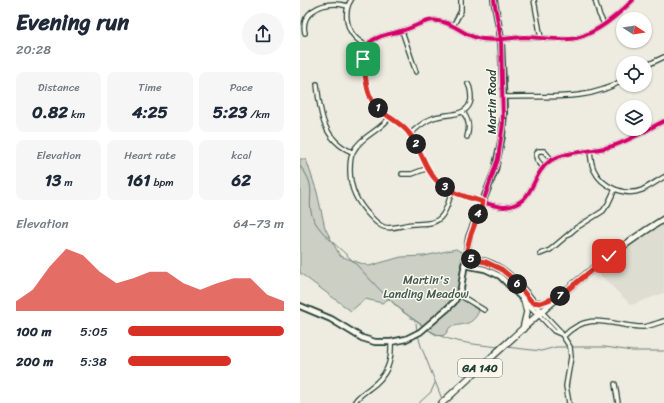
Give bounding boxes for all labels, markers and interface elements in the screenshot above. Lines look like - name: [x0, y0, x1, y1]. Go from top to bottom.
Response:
- text: Evening run: [16, 3, 129, 42]
- north arrow: [616, 12, 652, 48]
- map controls: [616, 12, 652, 136]
- button: share: [242, 13, 284, 55]
- text: 20:28: [16, 38, 51, 61]
- pin: [346, 42, 380, 76]
- icon: arrive: [352, 48, 374, 70]
- button: locate: [616, 56, 652, 92]
- street label: Martin Road: [481, 68, 503, 134]
- text: Distance: [38, 78, 80, 97]
- text: Time: [138, 78, 162, 97]
- text: Pace: [230, 78, 253, 97]
- text: 0.82: [32, 97, 68, 127]
- text: 4:25: [132, 97, 168, 127]
- text: 5:23: [213, 97, 247, 127]
- pin: 1: [368, 98, 388, 118]
- text: 1: [376, 98, 380, 117]
- button: layers: [616, 100, 652, 136]
- text: km: [68, 105, 85, 124]
- text: /km: [247, 105, 270, 124]
- pin: 2: [406, 134, 426, 154]
- text: 2: [413, 134, 419, 153]
- text: Elevation: [36, 146, 81, 165]
- text: Heart rate: [124, 146, 176, 165]
- text: kcal: [231, 146, 251, 165]
- text: 13: [45, 165, 61, 195]
- text: 161: [126, 165, 151, 195]
- text: 62: [232, 165, 251, 195]
- text: m: [61, 173, 73, 192]
- text: bpm: [151, 173, 174, 192]
- pin: 3: [435, 177, 455, 197]
- text: 3: [442, 177, 448, 196]
- pin: 4: [468, 204, 488, 224]
- text: 4: [475, 204, 481, 223]
- text: Elevation: [16, 212, 69, 235]
- text: 64–73 m: [233, 212, 284, 235]
- pin: [592, 239, 626, 273]
- icon: check: [598, 245, 620, 267]
- pin: 5: [461, 249, 481, 269]
- text: 5: [468, 249, 474, 268]
- park label: Martin's Landing Meadow: [383, 269, 470, 305]
- pin: 6: [507, 274, 527, 294]
- text: 6: [514, 274, 520, 293]
- pin: 7: [550, 286, 570, 306]
- text: 7: [557, 286, 563, 305]
- text: 100 m: [16, 320, 51, 343]
- text: 5:05: [80, 320, 108, 343]
- text: 200 m: [16, 350, 53, 373]
- text: 5:38: [80, 350, 107, 373]
- road number: GA 140: [458, 359, 502, 377]

